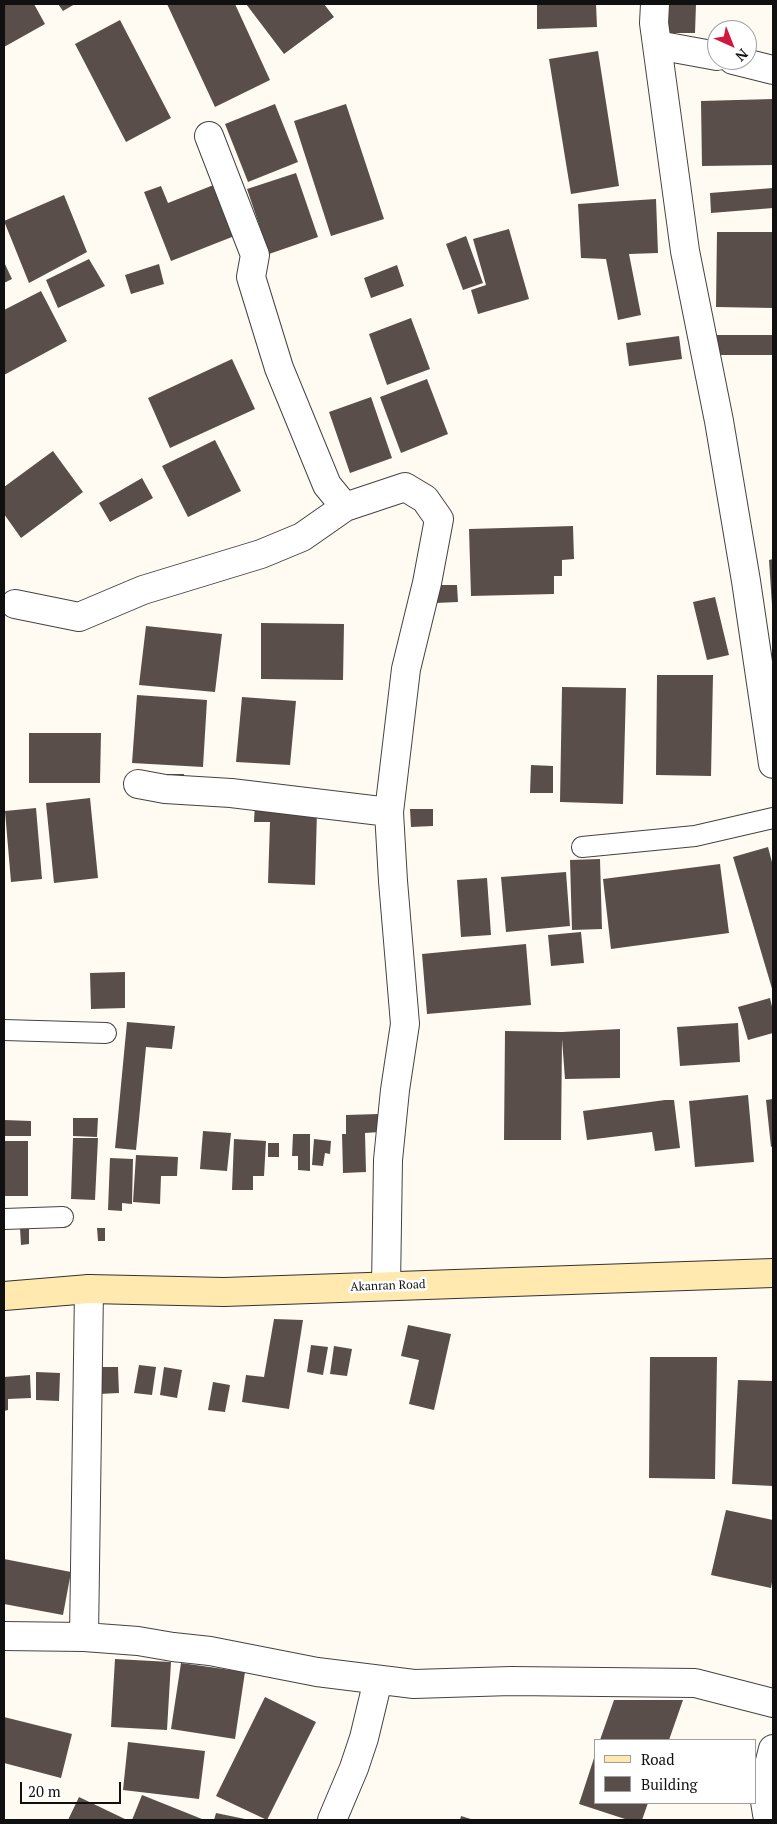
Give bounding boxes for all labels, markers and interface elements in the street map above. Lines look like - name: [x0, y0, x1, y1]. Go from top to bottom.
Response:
- north arrow: [707, 20, 757, 70]
- text: N: [732, 45, 752, 66]
- street label: Akanran Road: [350, 1277, 426, 1295]
- legend: [594, 1739, 757, 1804]
- text: Road: [641, 1749, 674, 1769]
- scale bar: [22, 1772, 124, 1804]
- text: Building: [641, 1774, 698, 1794]
- text: 20 m: [28, 1781, 61, 1801]

